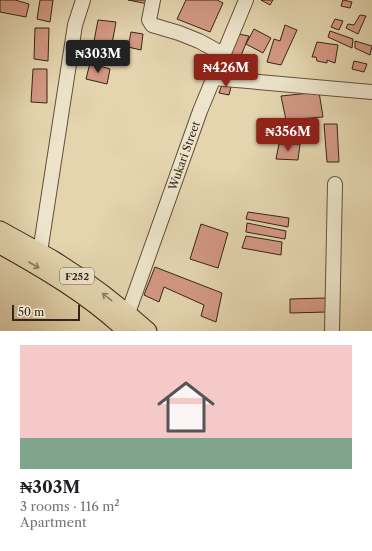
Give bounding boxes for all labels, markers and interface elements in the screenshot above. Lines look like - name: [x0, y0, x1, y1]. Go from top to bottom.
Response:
- pin: ₦303M: [70, 40, 126, 74]
- text: ₦303M: [75, 45, 121, 61]
- pin: ₦426M: [198, 54, 254, 88]
- text: ₦426M: [203, 59, 249, 75]
- pin: ₦356M: [260, 118, 316, 152]
- street label: Wukari Street: [165, 119, 203, 193]
- text: ₦356M: [265, 123, 311, 139]
- one-way arrow: [28, 261, 40, 269]
- road number: F252: [60, 268, 94, 284]
- one-way arrow: [102, 293, 113, 302]
- scale bar: [12, 303, 80, 322]
- text: 50 m: [18, 305, 44, 319]
- icon: home: [150, 371, 222, 443]
- text: ₦303M: [20, 477, 80, 497]
- text: 3 rooms · 116 m²: [20, 498, 120, 514]
- text: Apartment: [20, 514, 87, 530]

